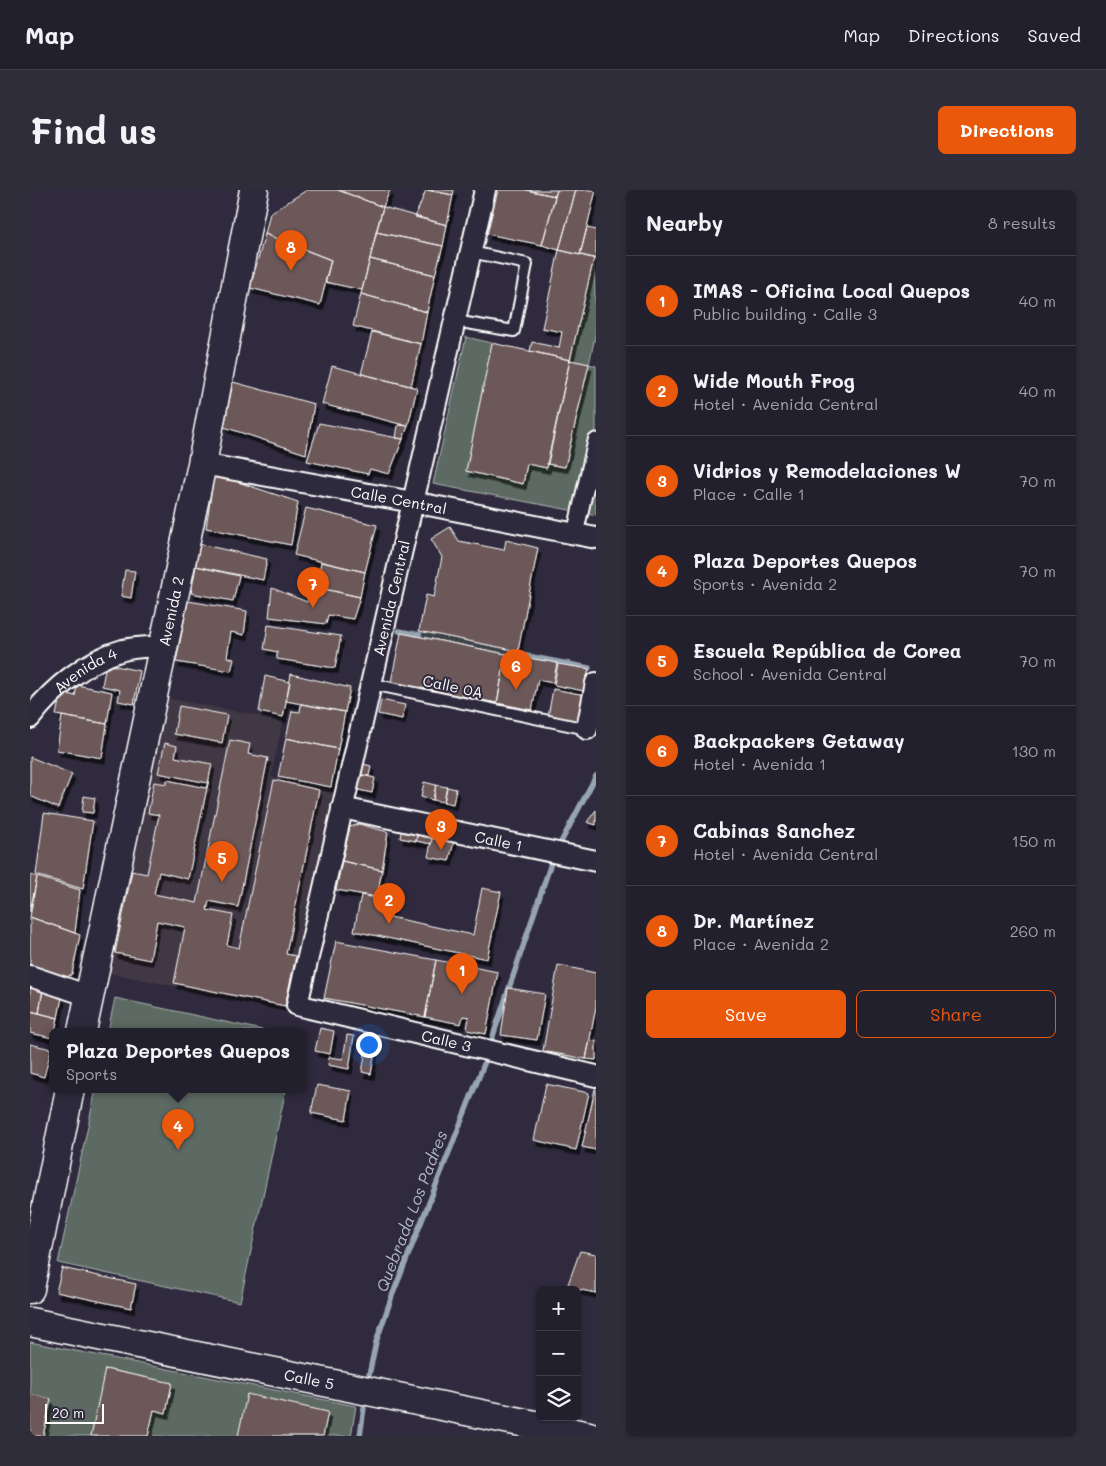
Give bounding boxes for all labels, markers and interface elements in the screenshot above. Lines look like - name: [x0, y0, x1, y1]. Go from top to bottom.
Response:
- text: Map: [25, 19, 74, 50]
- text: Map: [843, 23, 880, 47]
- text: Directions: [908, 23, 1000, 47]
- text: Saved: [1028, 23, 1081, 47]
- button: Directions: [938, 106, 1076, 154]
- text: Find us: [30, 107, 157, 153]
- text: Nearby: [646, 209, 723, 236]
- text: 8 results: [988, 212, 1056, 233]
- pin: 8: [275, 230, 307, 271]
- text: IMAS - Oficina Local Quepos: [693, 278, 970, 303]
- text: 1: [658, 290, 666, 311]
- text: 40 m: [1019, 290, 1056, 311]
- text: Public building · Calle 3: [693, 303, 877, 324]
- text: Wide Mouth Frog: [693, 368, 855, 393]
- text: 2: [658, 380, 666, 401]
- text: 40 m: [1019, 380, 1056, 401]
- text: Hotel · Avenida Central: [693, 393, 878, 414]
- text: Vidrios y Remodelaciones W: [693, 458, 961, 483]
- text: 3: [657, 470, 667, 491]
- text: 70 m: [1019, 470, 1056, 491]
- street label: Calle Central: [349, 481, 449, 518]
- text: Place · Calle 1: [693, 483, 805, 504]
- street label: Avenida Central: [368, 538, 414, 658]
- text: Plaza Deportes Quepos: [693, 548, 917, 573]
- text: 4: [657, 560, 667, 581]
- text: 70 m: [1019, 560, 1056, 581]
- pin: 7: [297, 567, 329, 608]
- text: Sports · Avenida 2: [693, 573, 837, 594]
- street label: Avenida 2: [154, 574, 188, 648]
- text: Escuela República de Corea: [693, 638, 962, 663]
- street label: Avenida 4: [49, 643, 120, 697]
- pin: 6: [500, 649, 532, 690]
- text: 5: [657, 650, 667, 671]
- text: 70 m: [1019, 650, 1056, 671]
- text: School · Avenida Central: [693, 663, 887, 684]
- street label: Calle 0A: [421, 670, 485, 702]
- text: Backpackers Getaway: [693, 728, 905, 753]
- text: 6: [657, 740, 667, 761]
- text: 130 m: [1012, 740, 1056, 761]
- text: Hotel · Avenida 1: [693, 753, 826, 774]
- pin: 3: [425, 809, 457, 850]
- text: Cabinas Sanchez: [693, 818, 855, 843]
- street label: Calle 1: [473, 826, 524, 855]
- text: 7: [658, 830, 666, 851]
- text: 150 m: [1012, 830, 1056, 851]
- pin: 5: [206, 841, 238, 882]
- text: Hotel · Avenida Central: [693, 843, 878, 864]
- pin: 2: [373, 883, 405, 924]
- text: Dr. Martínez: [693, 908, 814, 933]
- text: 8: [657, 920, 667, 941]
- text: 260 m: [1010, 920, 1056, 941]
- text: Place · Avenida 2: [693, 933, 829, 954]
- pin: 1: [446, 953, 478, 994]
- button: Save: [646, 990, 846, 1038]
- button: Share: [856, 990, 1056, 1038]
- street label: Calle 3: [420, 1025, 474, 1056]
- popup: [49, 1028, 307, 1093]
- your location: [356, 1032, 382, 1058]
- text: Plaza Deportes Quepos: [66, 1038, 290, 1063]
- text: Sports: [66, 1063, 117, 1084]
- pin: 4: [162, 1109, 194, 1150]
- water label: Quebrada Los Padres: [371, 1127, 452, 1295]
- map controls: [536, 1286, 581, 1421]
- button: +: [536, 1286, 581, 1331]
- button: −: [536, 1331, 581, 1376]
- street label: Calle 5: [283, 1364, 336, 1394]
- button: layers: [536, 1376, 581, 1421]
- scale bar: [45, 1401, 104, 1424]
- text: 20 m: [52, 1403, 84, 1422]

